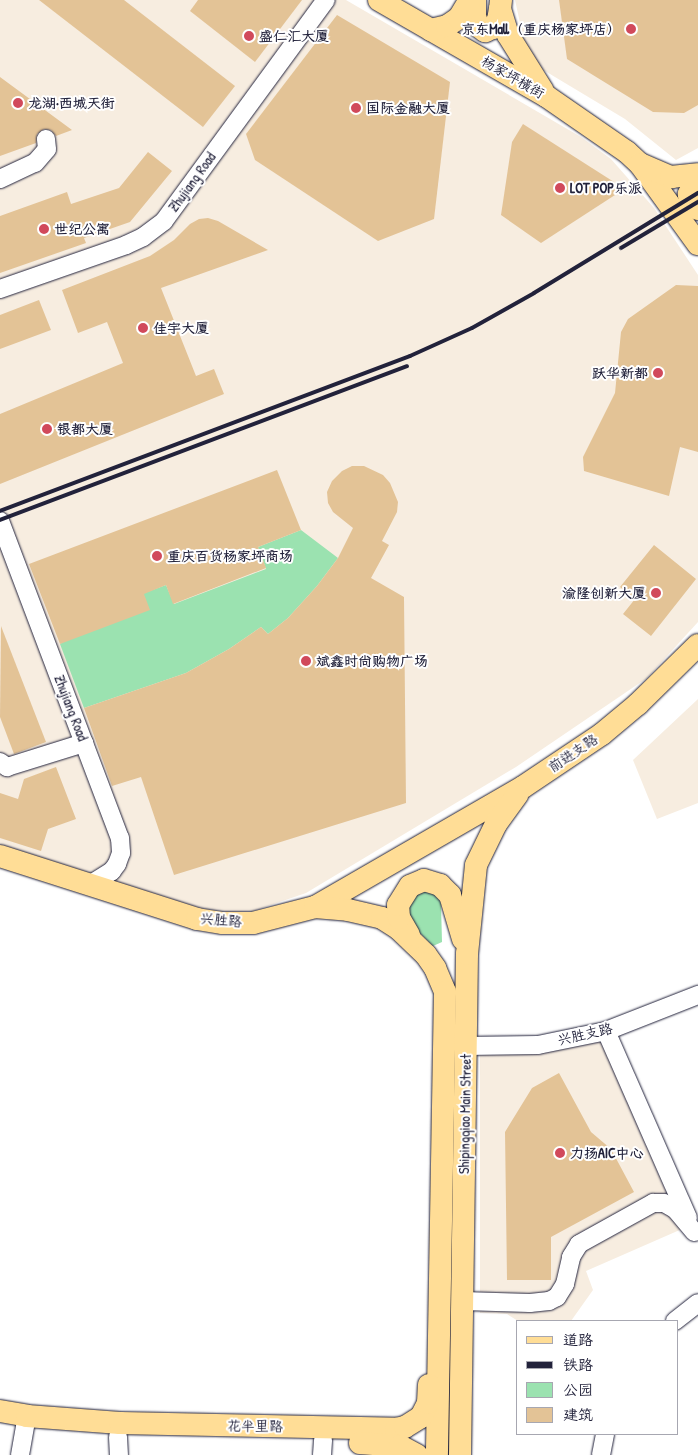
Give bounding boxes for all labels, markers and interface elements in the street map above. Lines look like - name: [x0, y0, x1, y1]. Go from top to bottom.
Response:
- place label: 京东Mall（重庆杨家坪店）: [461, 21, 621, 37]
- marker: 京东Mall（重庆杨家坪店）: [625, 23, 637, 35]
- place label: 盛仁汇大厦: [259, 28, 329, 44]
- marker: 盛仁汇大厦: [243, 30, 255, 42]
- street label: 杨家坪横街: [478, 52, 548, 102]
- place label: 龙湖·西城天街: [28, 95, 115, 111]
- marker: 龙湖·西城天街: [12, 97, 24, 109]
- place label: 国际金融大厦: [366, 100, 450, 116]
- marker: 国际金融大厦: [350, 102, 362, 114]
- street label: Zhujiang Road: [165, 149, 219, 215]
- place label: LOT POP乐派: [570, 180, 642, 196]
- marker: LOT POP乐派: [554, 182, 566, 194]
- place label: 世纪公寓: [54, 221, 110, 237]
- marker: 世纪公寓: [38, 223, 50, 235]
- place label: 佳宇大厦: [153, 320, 209, 336]
- marker: 佳宇大厦: [137, 322, 149, 334]
- place label: 跃华新都: [592, 365, 648, 381]
- marker: 跃华新都: [652, 367, 664, 379]
- place label: 银都大厦: [57, 421, 113, 437]
- marker: 银都大厦: [41, 423, 53, 435]
- place label: 重庆百货杨家坪商场: [167, 548, 293, 564]
- marker: 重庆百货杨家坪商场: [151, 550, 163, 562]
- place label: 渝隆创新大厦: [562, 585, 646, 601]
- marker: 渝隆创新大厦: [650, 587, 662, 599]
- place label: 斌鑫时尚购物广场: [316, 653, 428, 669]
- marker: 斌鑫时尚购物广场: [300, 655, 312, 667]
- street label: Zhujiang Road: [51, 673, 91, 743]
- street label: 前进支路: [545, 730, 601, 776]
- street label: 兴胜路: [199, 910, 243, 930]
- street label: 兴胜支路: [556, 1020, 614, 1048]
- street label: Shipingqiao Main Street: [456, 1054, 474, 1174]
- place label: 力扬AIC中心: [570, 1145, 644, 1161]
- marker: 力扬AIC中心: [554, 1147, 566, 1159]
- legend: [516, 1320, 678, 1435]
- text: 道路: [563, 1329, 593, 1350]
- text: 铁路: [563, 1354, 593, 1375]
- text: 公园: [563, 1379, 593, 1400]
- text: 建筑: [563, 1404, 593, 1425]
- street label: 花半里路: [227, 1417, 283, 1435]

